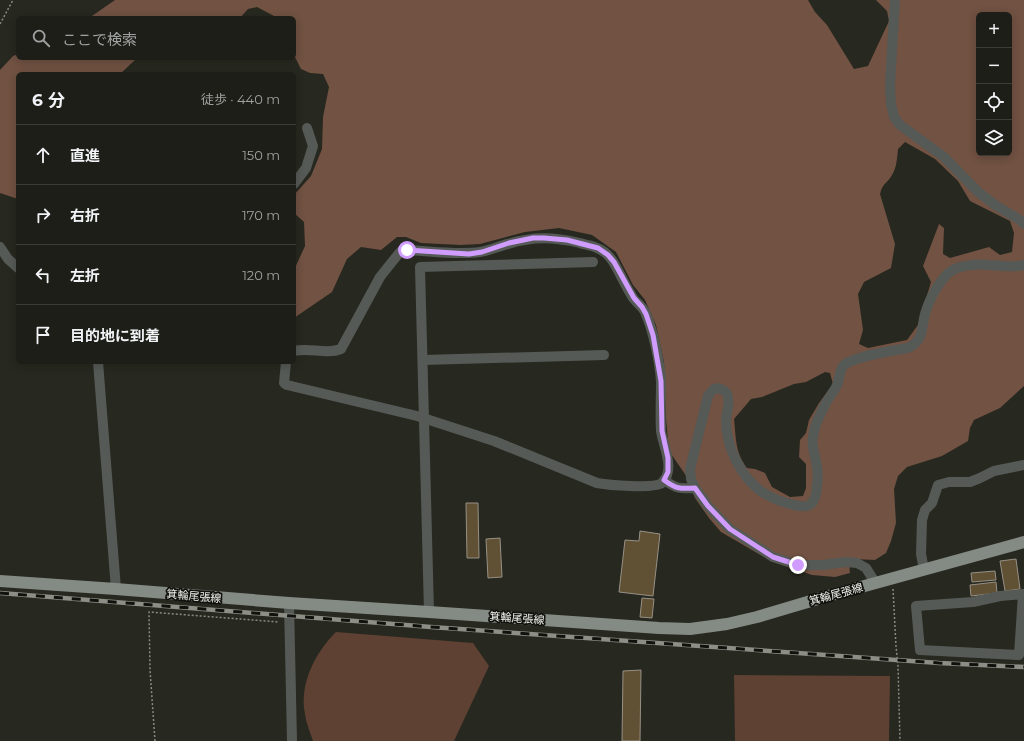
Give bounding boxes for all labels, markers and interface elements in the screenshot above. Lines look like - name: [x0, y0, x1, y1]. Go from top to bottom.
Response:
- map controls: [976, 12, 1012, 156]
- button: +: [976, 12, 1012, 48]
- search box: [16, 16, 296, 60]
- icon: search: [30, 27, 52, 49]
- text: ここで検索: [62, 30, 137, 49]
- button: −: [976, 48, 1012, 84]
- button: locate: [976, 84, 1012, 120]
- text: 6 分: [32, 90, 65, 110]
- text: 徒歩 · 440 m: [201, 91, 280, 107]
- button: layers: [976, 120, 1012, 156]
- icon: ahead: [32, 144, 54, 166]
- text: 直進: [70, 146, 100, 165]
- text: 150 m: [242, 147, 280, 163]
- icon: right: [32, 204, 54, 226]
- text: 右折: [70, 206, 100, 225]
- text: 170 m: [242, 207, 280, 223]
- route start: [398, 241, 416, 259]
- icon: left: [32, 264, 54, 286]
- text: 左折: [70, 266, 100, 285]
- text: 120 m: [242, 267, 280, 283]
- icon: arrive: [32, 324, 54, 346]
- text: 目的地に到着: [70, 326, 160, 345]
- route end: [789, 556, 807, 574]
- street label: 箕輪尾張線: [808, 580, 864, 608]
- street label: 箕輪尾張線: [166, 587, 222, 605]
- street label: 箕輪尾張線: [489, 609, 545, 627]

